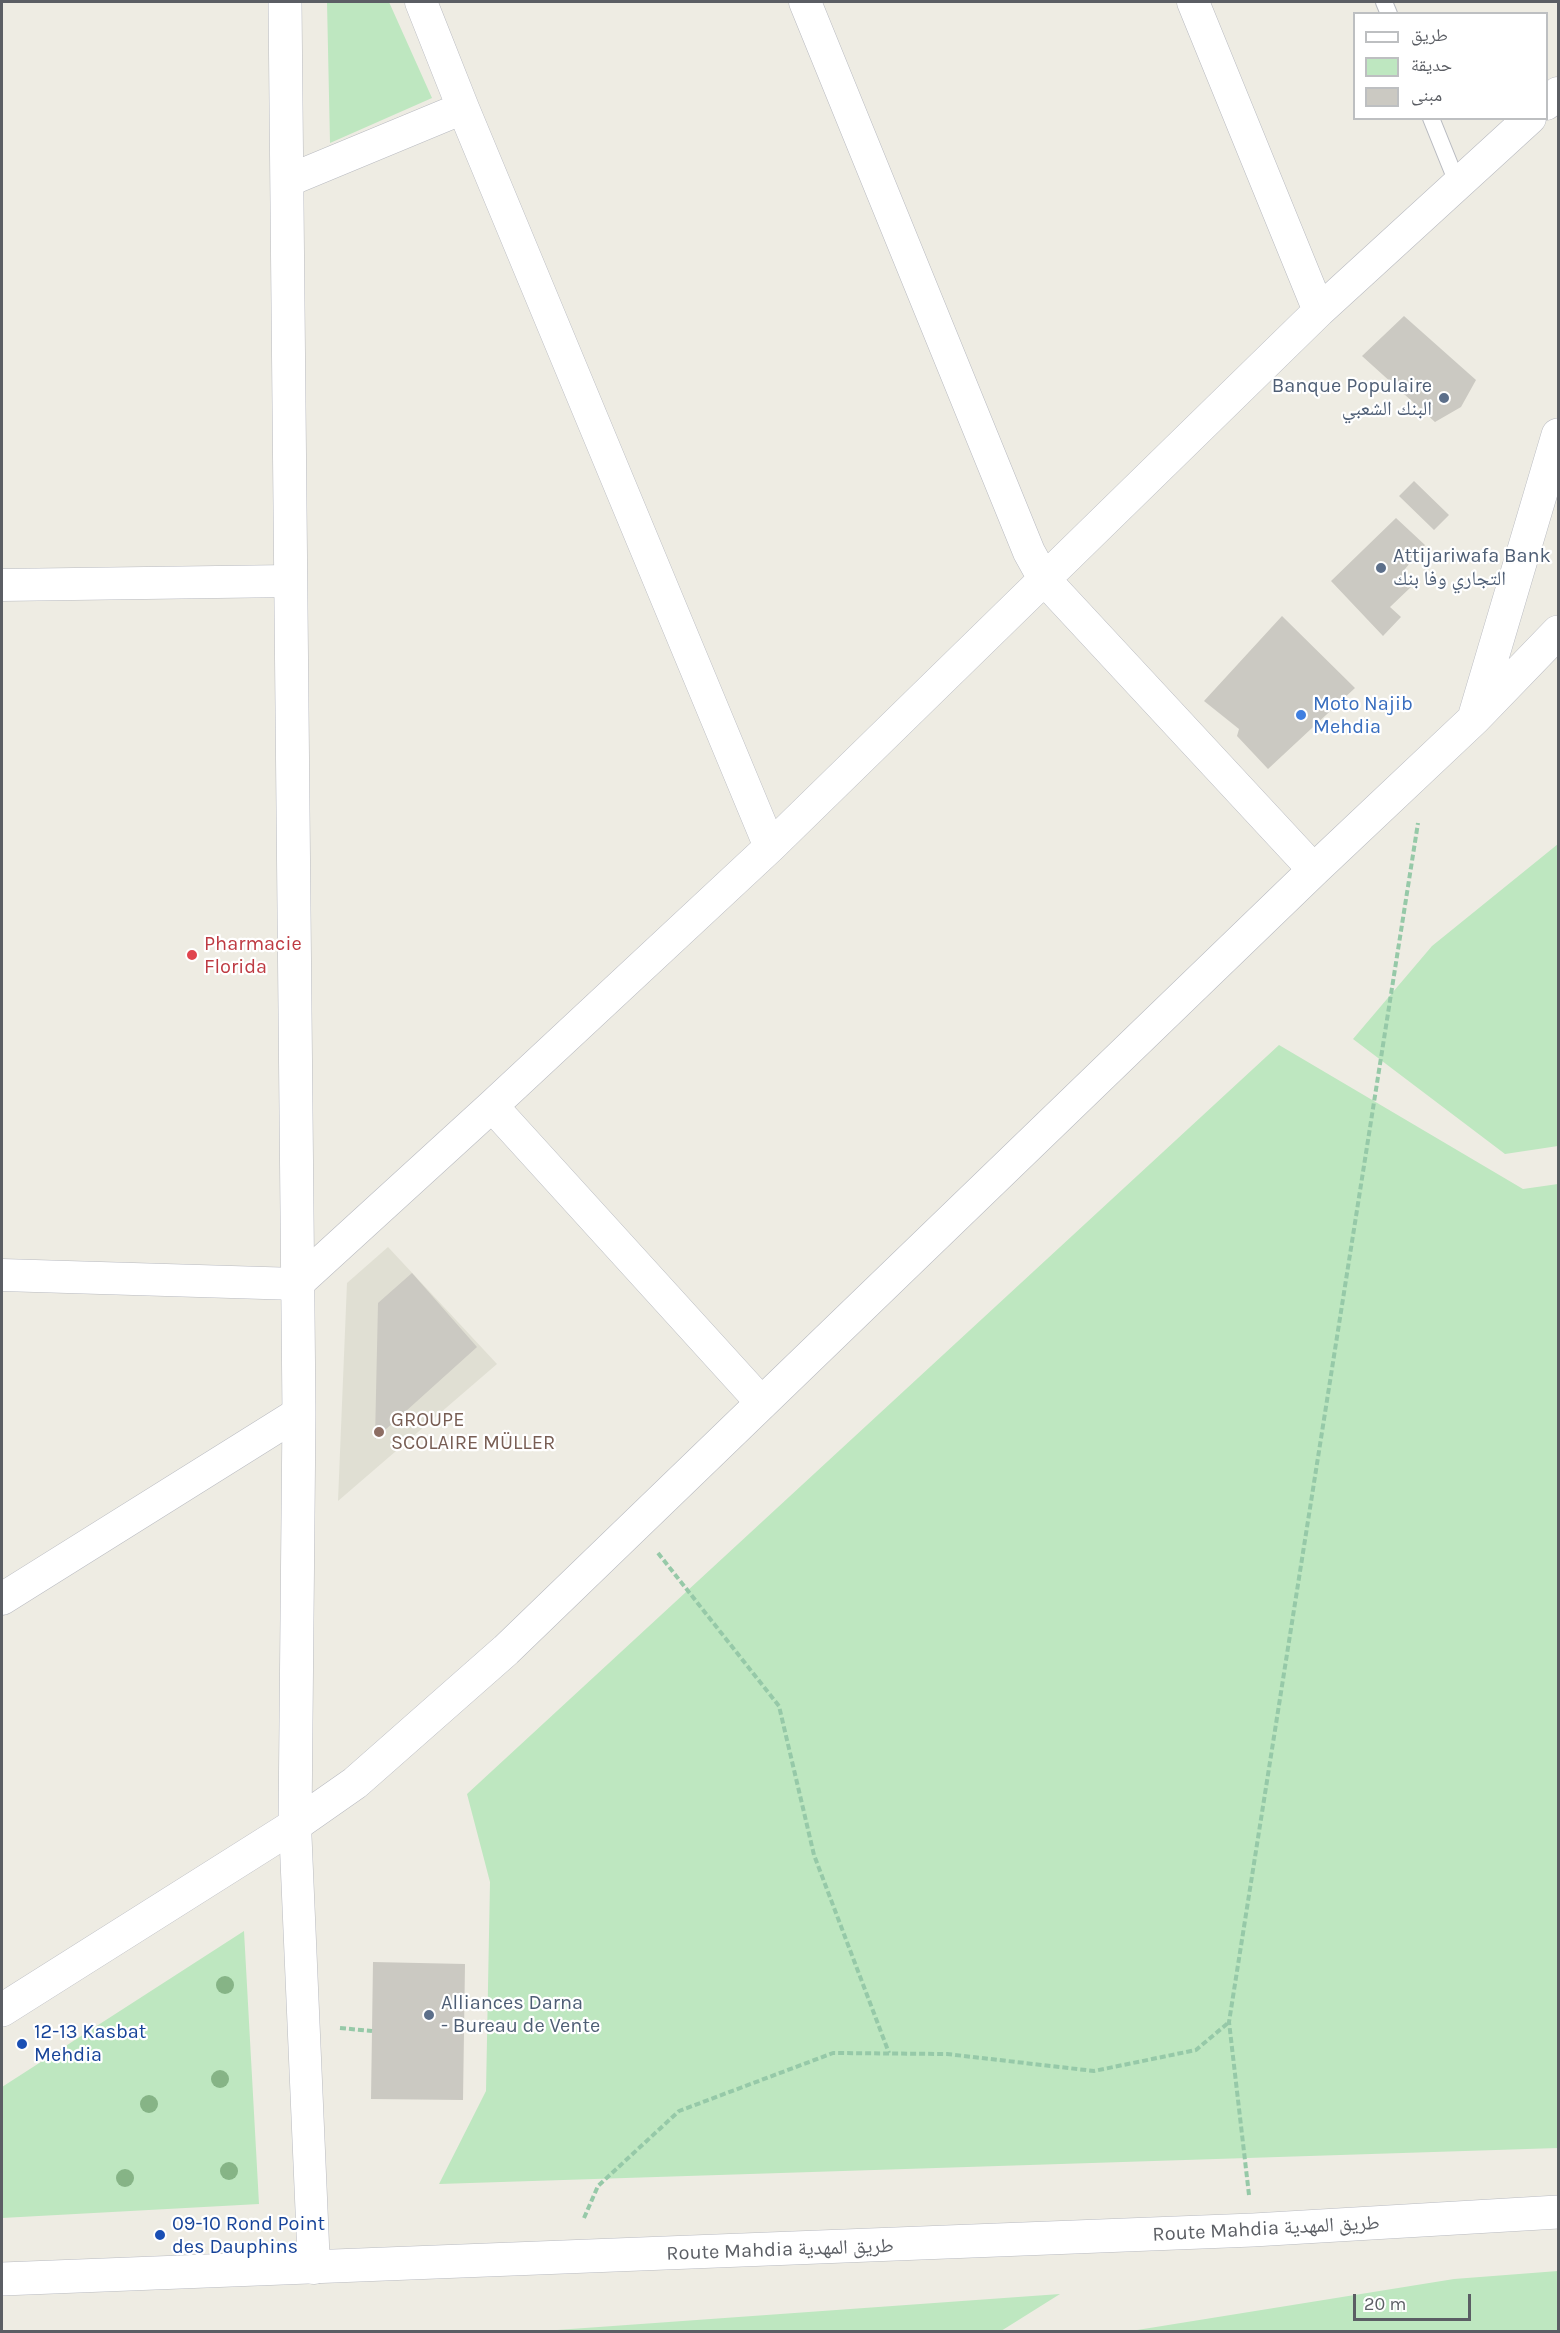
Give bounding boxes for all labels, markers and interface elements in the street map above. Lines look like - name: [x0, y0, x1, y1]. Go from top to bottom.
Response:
- legend: [1353, 12, 1548, 120]
- text: طريق: [1411, 24, 1448, 46]
- text: حديقة: [1411, 54, 1452, 76]
- text: مبنى: [1411, 84, 1442, 106]
- place label: Banque Populaire البنك الشعبي: [1272, 374, 1432, 421]
- marker: Banque Populaire البنك الشعبي: [1437, 391, 1451, 405]
- place label: Attijariwafa Bank التجاري وفا بنك: [1393, 544, 1551, 591]
- marker: Attijariwafa Bank التجاري وفا بنك: [1374, 561, 1388, 575]
- place label: Moto Najib Mehdia: [1313, 692, 1413, 739]
- marker: Moto Najib Mehdia: [1294, 708, 1308, 722]
- place label: Pharmacie Florida: [204, 932, 302, 979]
- marker: Pharmacie Florida: [185, 948, 199, 962]
- place label: GROUPE SCOLAIRE MÜLLER: [391, 1408, 555, 1455]
- marker: GROUPE SCOLAIRE MÜLLER: [372, 1425, 386, 1439]
- place label: Alliances Darna - Bureau de Vente: [441, 1991, 600, 2038]
- marker: Alliances Darna - Bureau de Vente: [422, 2008, 436, 2022]
- place label: 12-13 Kasbat Mehdia: [34, 2020, 146, 2067]
- marker: 12-13 Kasbat Mehdia: [15, 2037, 29, 2051]
- street label: Route Mahdia طريق المهدية: [1152, 2211, 1380, 2247]
- place label: 09-10 Rond Point des Dauphins: [172, 2212, 325, 2259]
- marker: 09-10 Rond Point des Dauphins: [153, 2228, 167, 2242]
- street label: Route Mahdia طريق المهدية: [666, 2234, 894, 2266]
- scale bar: [1356, 2282, 1474, 2320]
- text: 20 m: [1364, 2293, 1406, 2315]

